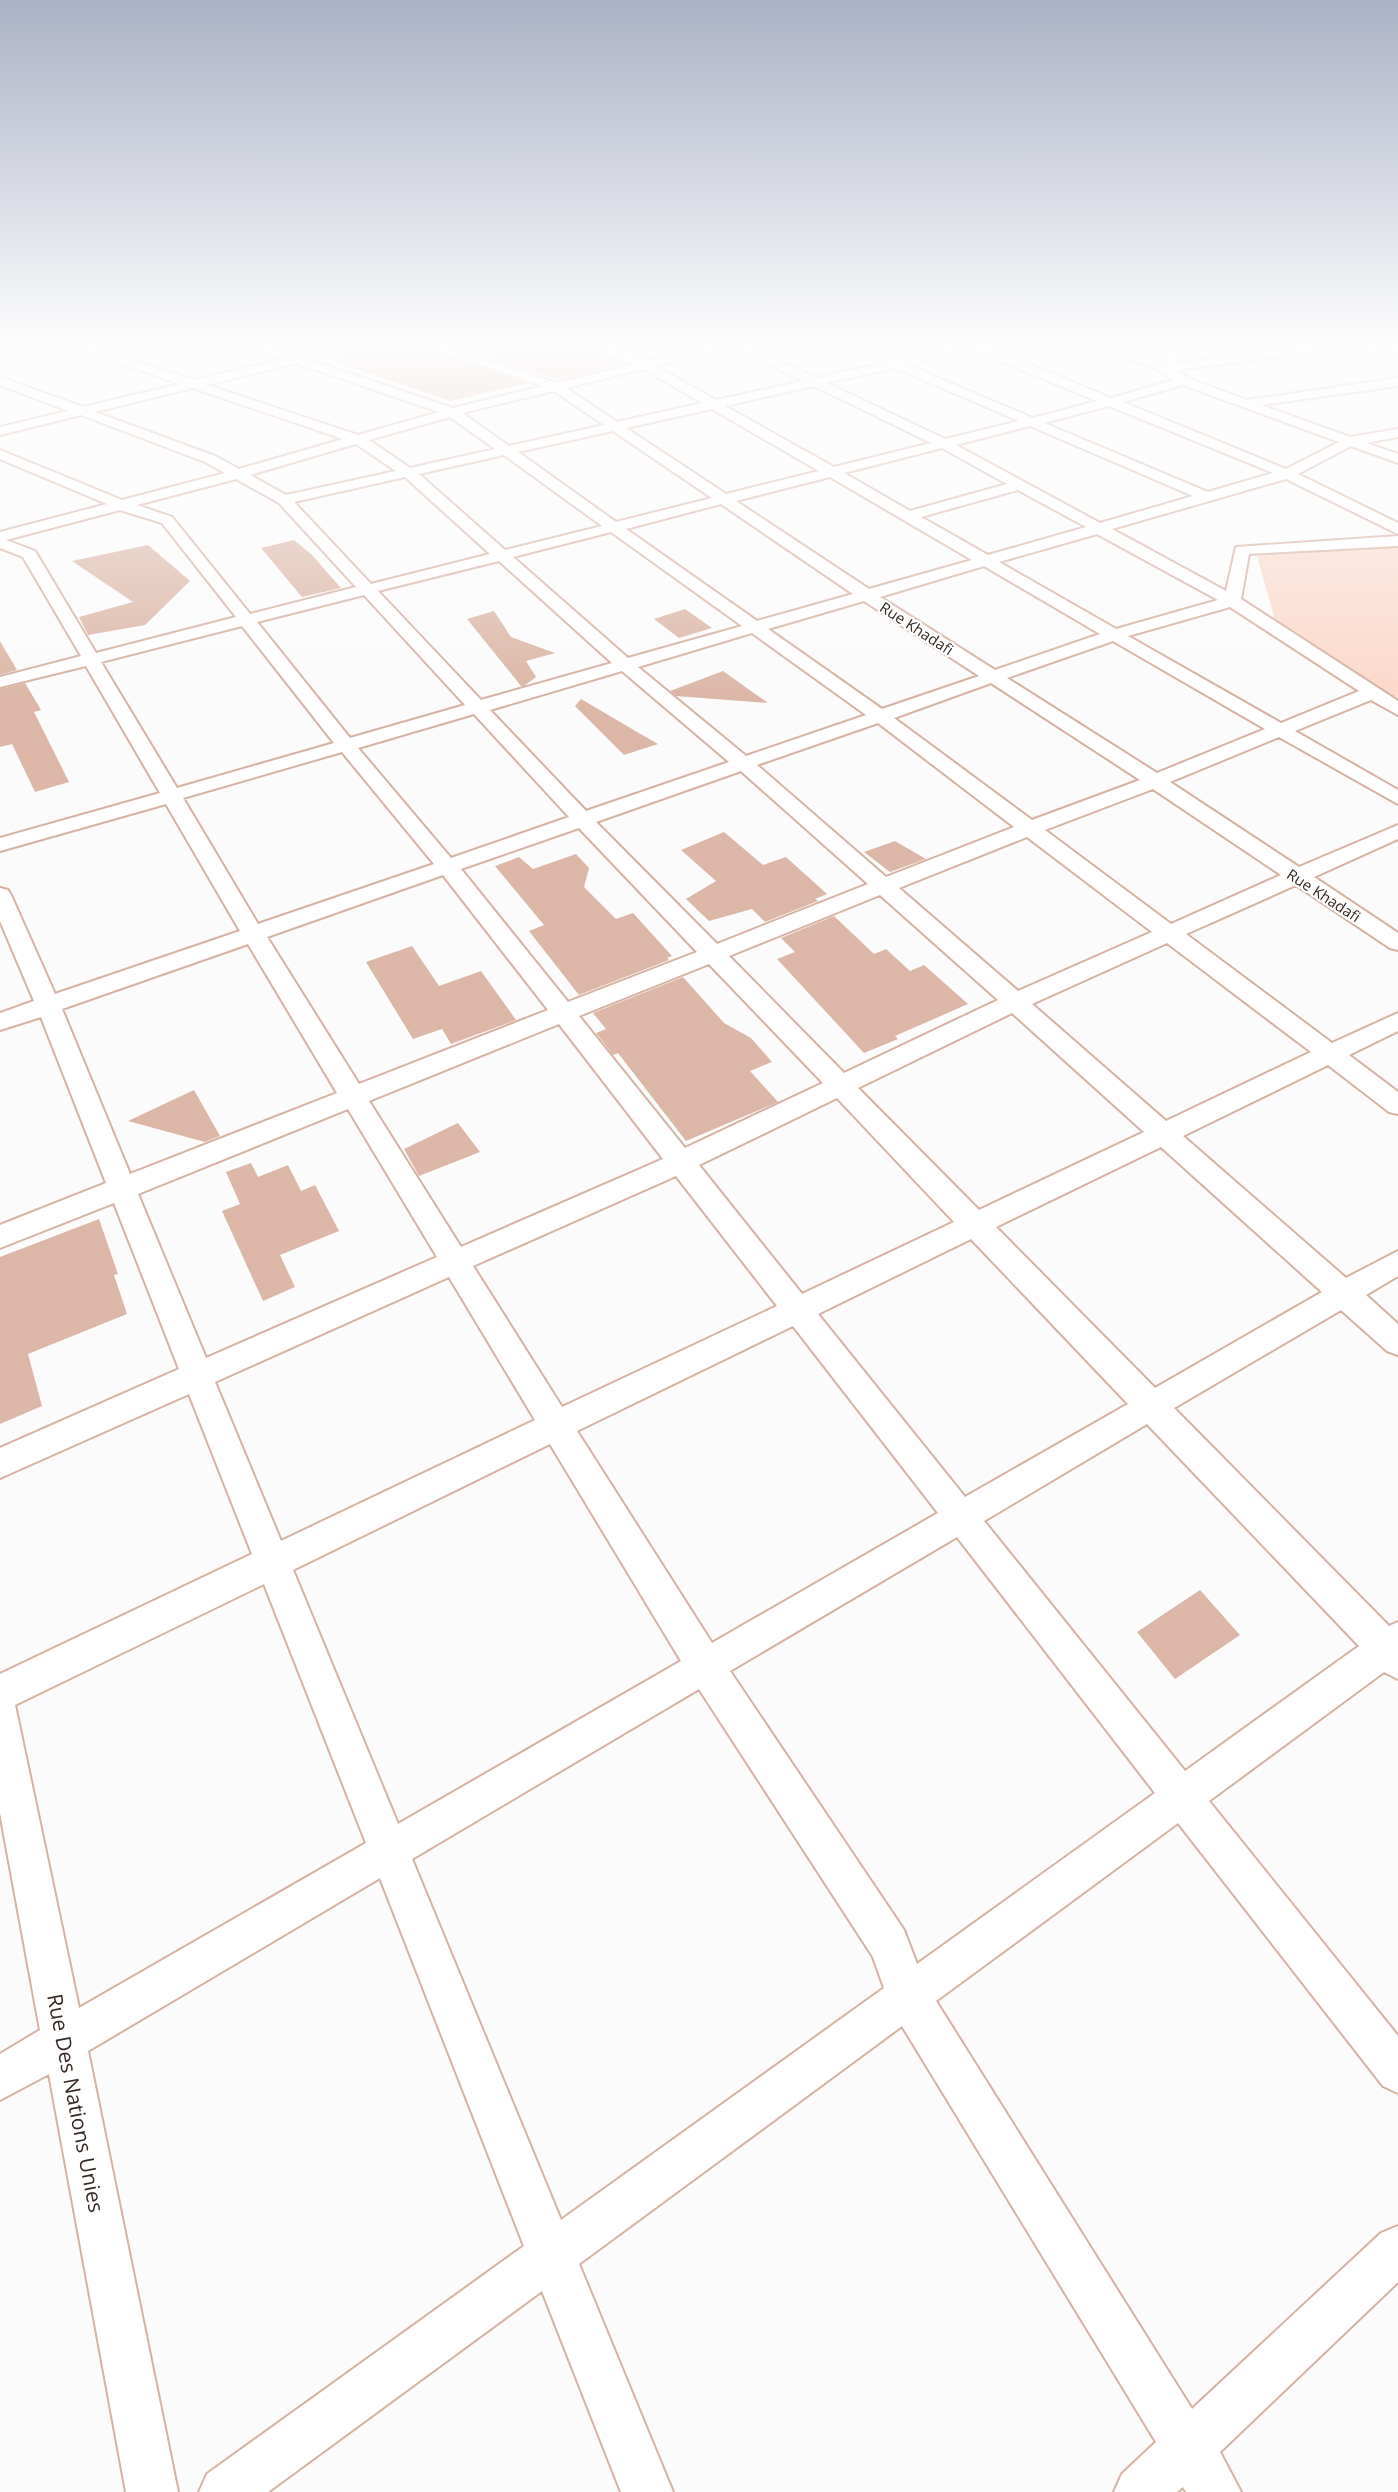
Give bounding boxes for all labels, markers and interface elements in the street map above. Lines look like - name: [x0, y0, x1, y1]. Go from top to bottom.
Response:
- street label: Rue Khadafi: [876, 597, 958, 659]
- street label: Rue Khadafi: [1283, 864, 1365, 926]
- street label: Rue Des Nations Unies: [41, 1991, 111, 2215]

